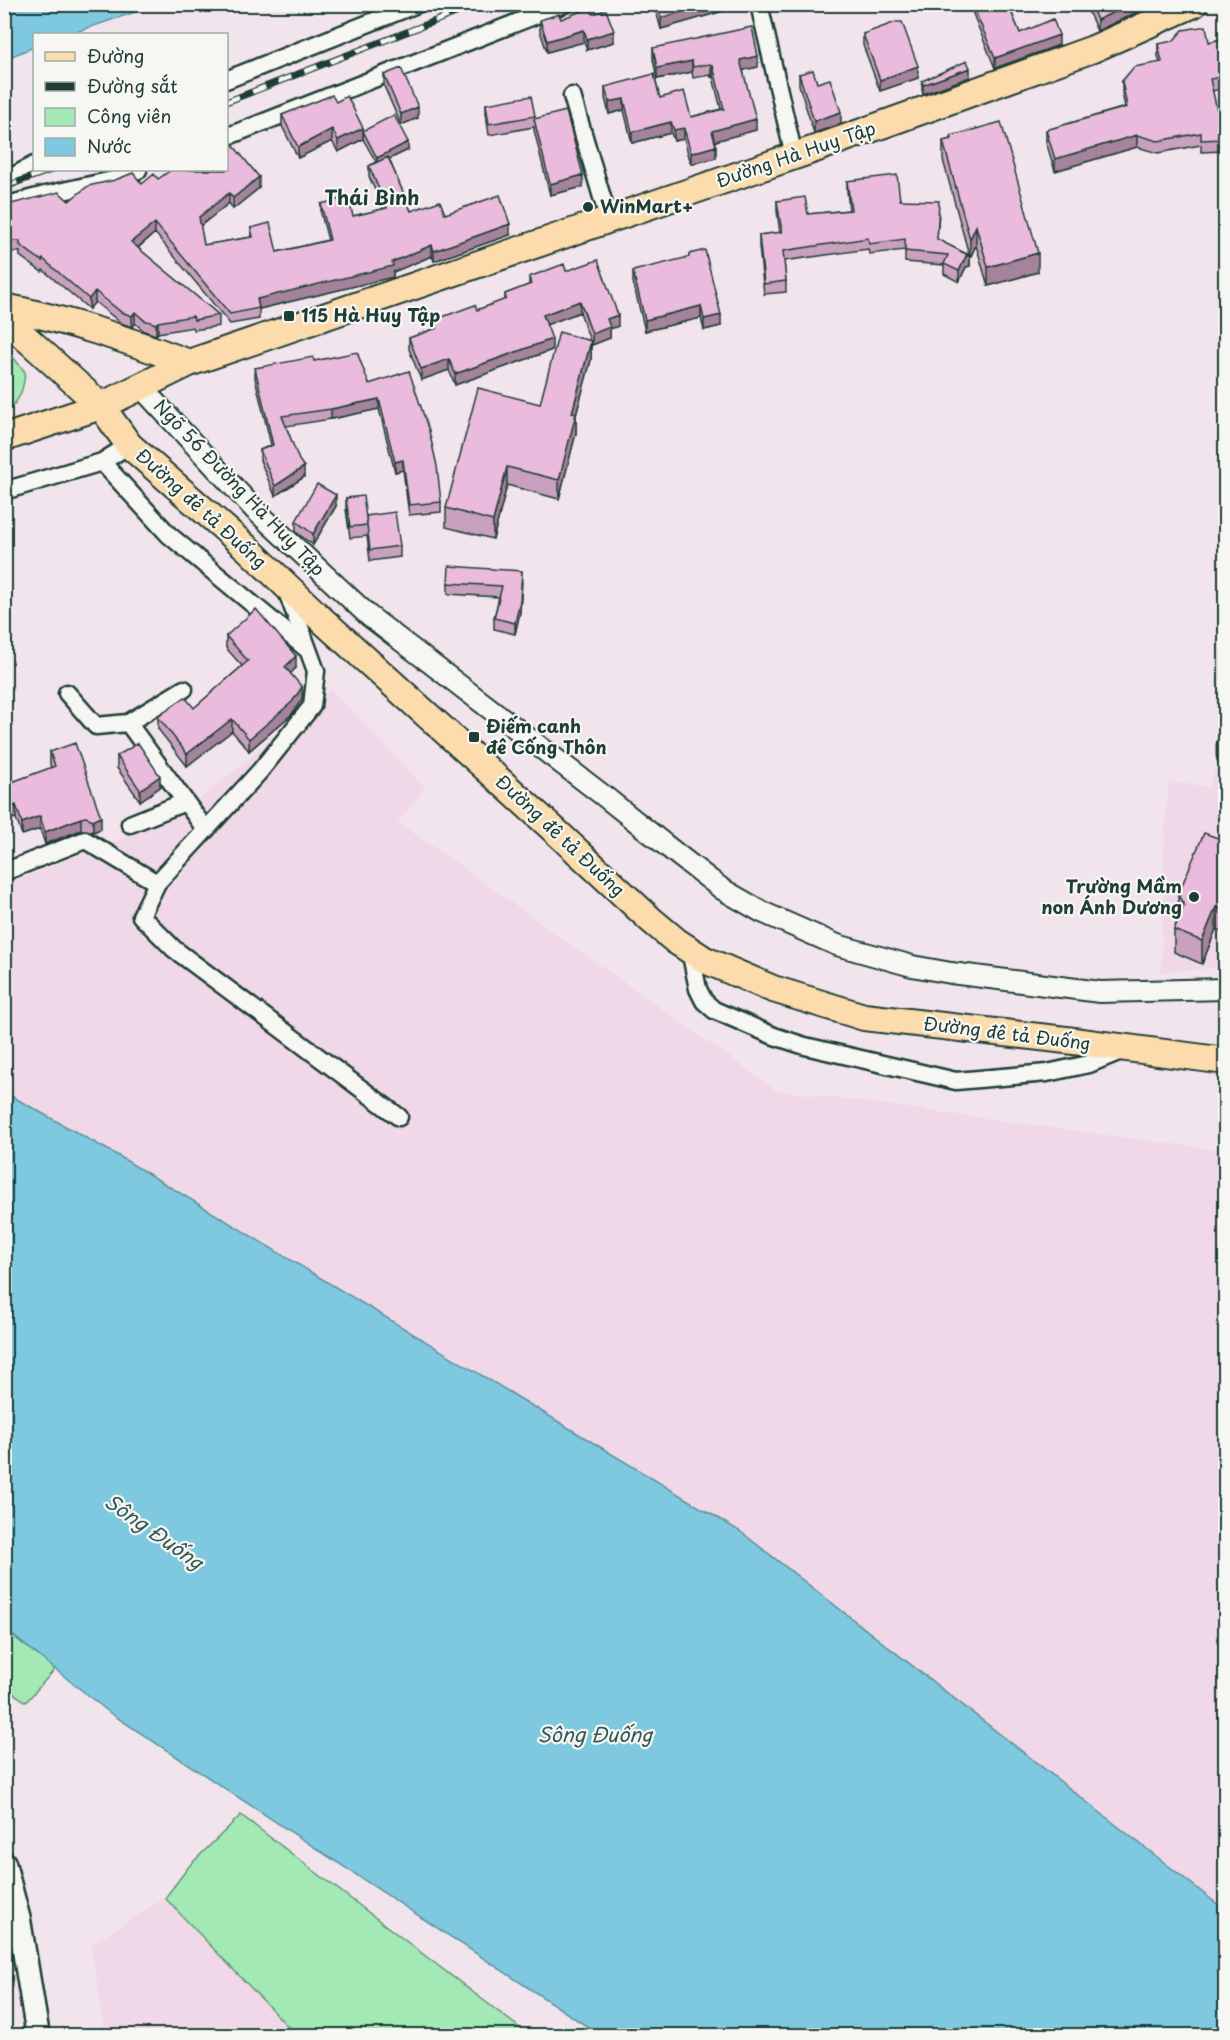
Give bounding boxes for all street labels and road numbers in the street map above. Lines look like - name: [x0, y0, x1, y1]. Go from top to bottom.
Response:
- street label: Đường Hà Huy Tập: [712, 114, 879, 194]
- street label: Ngõ 56 Đường Hà Huy Tập: [148, 393, 332, 581]
- street label: Đường đê tả Đuống: [130, 442, 274, 574]
- street label: Đường đê tả Đuống: [490, 768, 632, 902]
- street label: Đường đê tả Đuống: [922, 1009, 1092, 1056]

